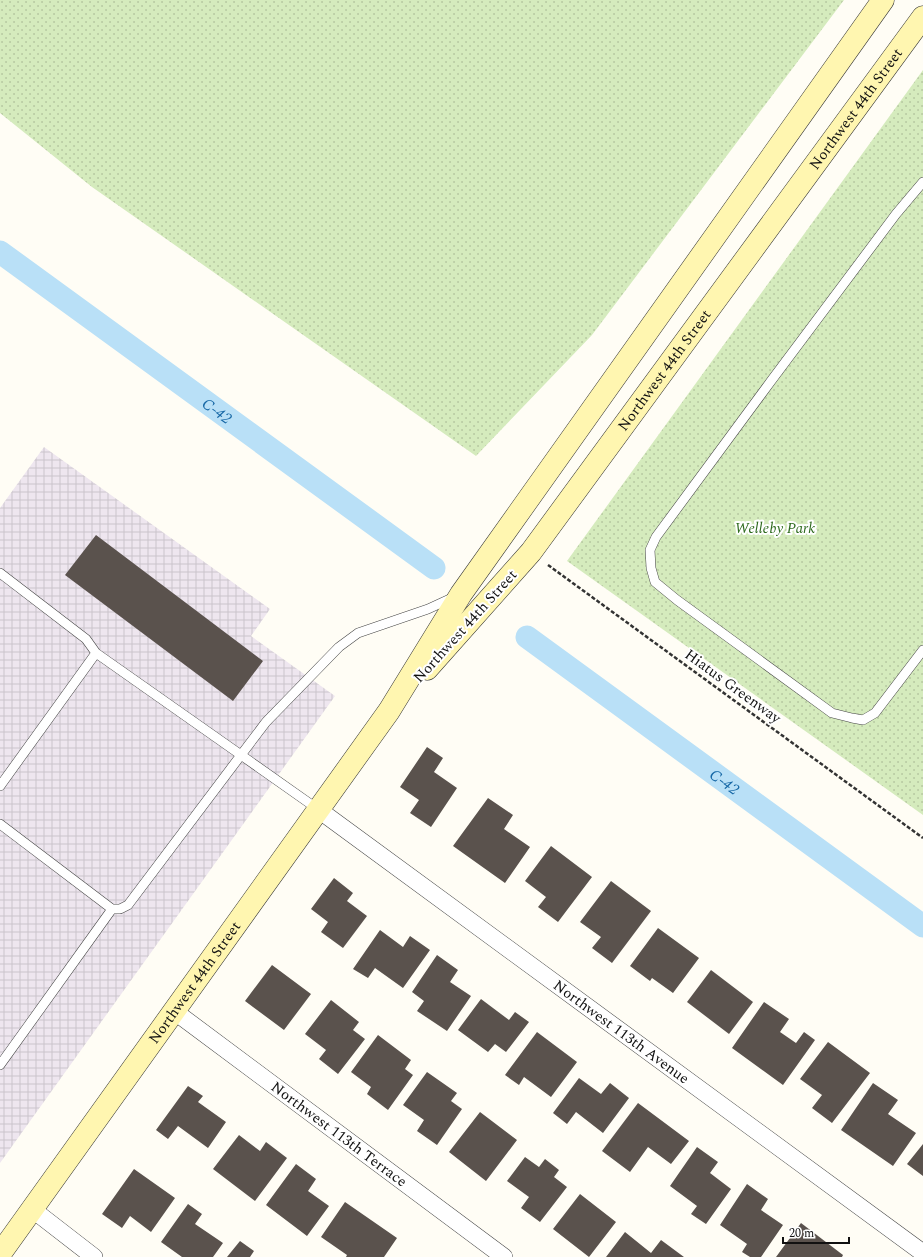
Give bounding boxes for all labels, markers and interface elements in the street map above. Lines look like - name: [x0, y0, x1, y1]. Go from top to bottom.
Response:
- street label: Northwest 44th Street: [804, 43, 909, 175]
- street label: Northwest 44th Street: [612, 305, 717, 436]
- water label: C-42: [197, 392, 237, 430]
- park label: Welleby Park: [735, 517, 815, 540]
- street label: Northwest 44th Street: [408, 564, 523, 688]
- street label: Hiatus Greenway: [680, 643, 786, 730]
- water label: C-42: [704, 763, 744, 801]
- street label: Northwest 44th Street: [143, 917, 247, 1049]
- street label: Northwest 113th Avenue: [548, 974, 694, 1090]
- street label: Northwest 113th Terrace: [266, 1076, 412, 1193]
- scale bar: [783, 1219, 849, 1245]
- text: 20 m: [789, 1224, 814, 1243]

